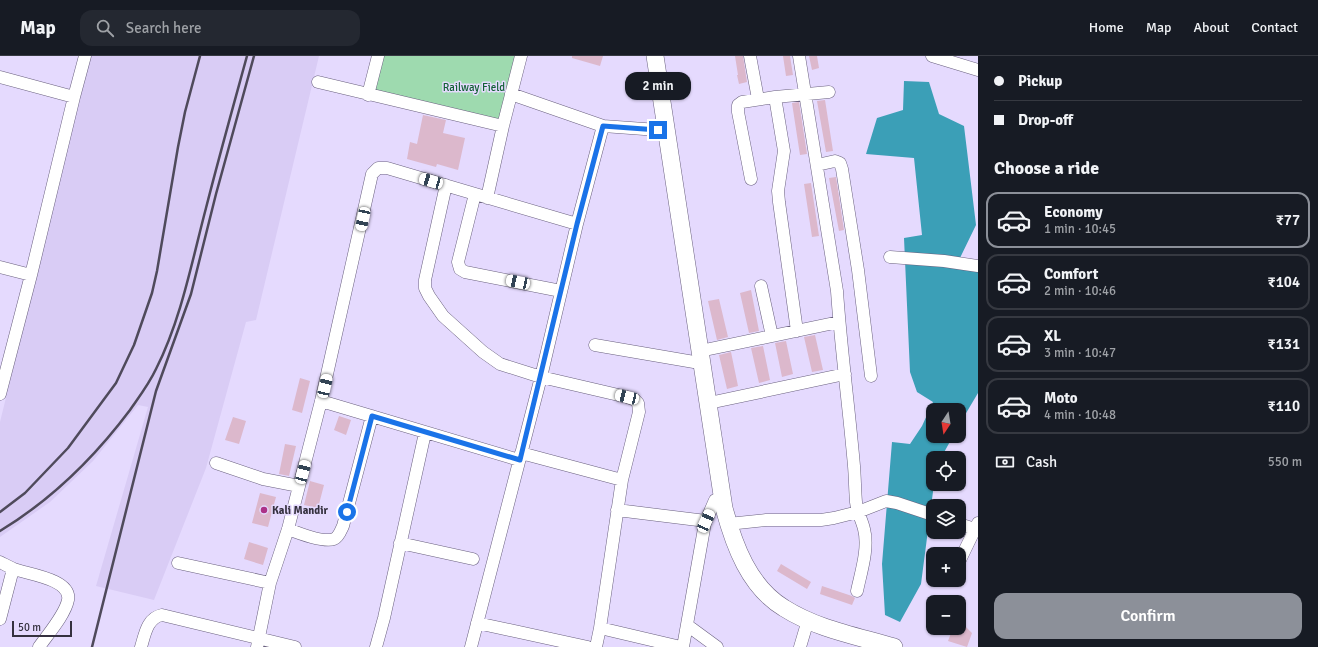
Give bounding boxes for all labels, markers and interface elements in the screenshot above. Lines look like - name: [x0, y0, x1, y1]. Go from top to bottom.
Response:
- search box: [80, 10, 360, 46]
- text: Map: [20, 16, 56, 40]
- icon: search: [94, 17, 116, 39]
- text: Search here: [126, 19, 201, 37]
- text: Home: [1089, 19, 1124, 36]
- text: Map: [1146, 19, 1171, 36]
- text: About: [1193, 19, 1229, 36]
- text: Contact: [1251, 19, 1298, 36]
- callout: 2 min: [625, 72, 691, 100]
- text: Pickup: [1018, 72, 1062, 90]
- text: 2 min: [642, 78, 674, 94]
- park label: Railway Field: [443, 81, 505, 94]
- text: Drop-off: [1018, 111, 1073, 129]
- route end: [649, 121, 667, 139]
- text: Choose a ride: [994, 157, 1099, 179]
- car: [418, 172, 444, 190]
- icon: car: [996, 202, 1032, 238]
- text: Economy: [1044, 203, 1103, 221]
- car: [355, 206, 371, 232]
- text: ₹77: [1276, 211, 1300, 229]
- text: 1 min · 10:45: [1044, 221, 1116, 237]
- icon: car: [996, 264, 1032, 300]
- text: Comfort: [1044, 265, 1098, 283]
- text: ₹104: [1268, 273, 1300, 291]
- car: [505, 274, 531, 290]
- text: 2 min · 10:46: [1044, 283, 1116, 299]
- icon: car: [996, 326, 1032, 362]
- text: XL: [1044, 327, 1061, 345]
- text: ₹131: [1268, 335, 1300, 353]
- text: 3 min · 10:47: [1044, 345, 1116, 361]
- car: [316, 373, 334, 399]
- car: [614, 388, 640, 406]
- icon: car: [996, 388, 1032, 424]
- text: Moto: [1044, 389, 1078, 407]
- text: ₹110: [1268, 397, 1300, 415]
- north arrow: [926, 403, 966, 443]
- map controls: [926, 403, 966, 635]
- text: 4 min · 10:48: [1044, 407, 1116, 423]
- button: locate: [926, 451, 966, 491]
- icon: cash: [994, 451, 1016, 473]
- text: Cash: [1026, 453, 1057, 471]
- text: 550 m: [1268, 454, 1302, 470]
- car: [294, 459, 312, 485]
- button: layers: [926, 499, 966, 539]
- route start: [338, 503, 356, 521]
- place label: Kali Mandir: [272, 504, 328, 517]
- marker: Kali Mandir: [259, 505, 269, 515]
- car: [696, 508, 716, 534]
- button: +: [926, 547, 966, 587]
- button: Confirm: [994, 593, 1302, 639]
- button: −: [926, 595, 966, 635]
- scale bar: [12, 619, 72, 638]
- text: 50 m: [18, 621, 41, 634]

